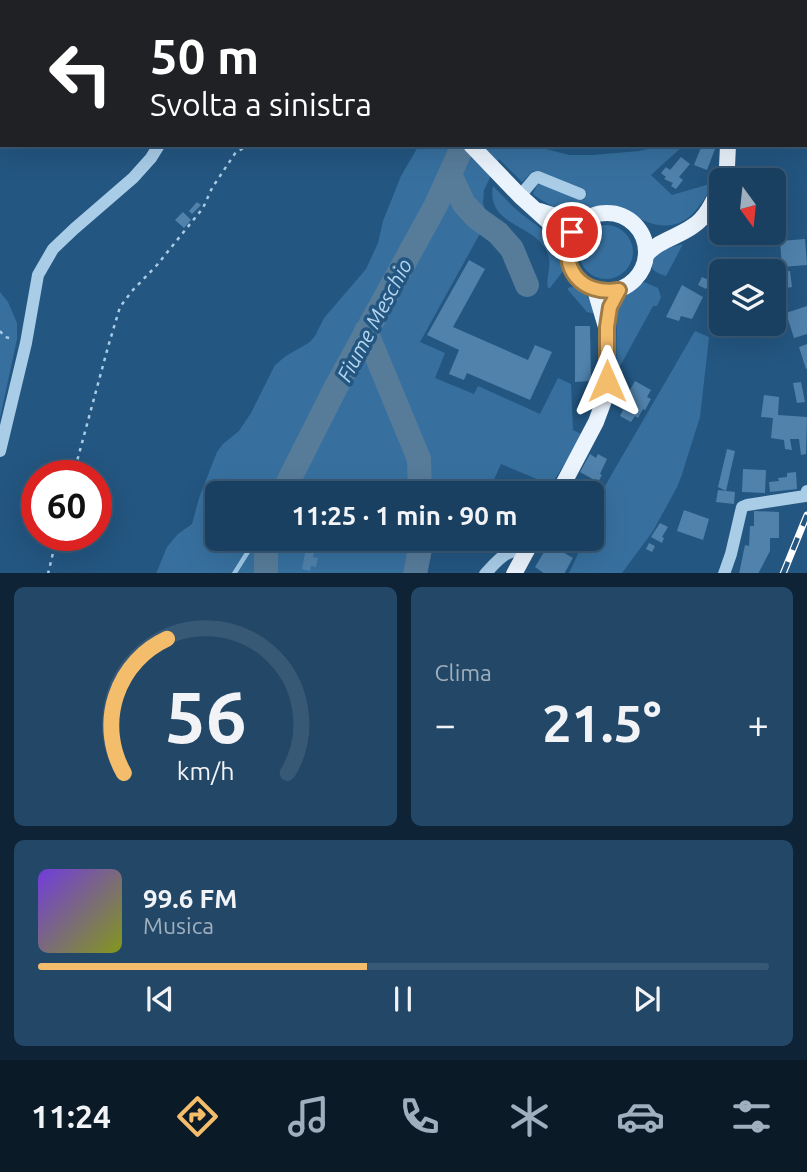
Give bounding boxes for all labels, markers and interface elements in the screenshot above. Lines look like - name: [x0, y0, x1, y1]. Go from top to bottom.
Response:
- icon: left: [35, 28, 126, 119]
- text: 50 m: [150, 28, 259, 83]
- text: Svolta a sinistra: [150, 86, 372, 122]
- north arrow: [709, 168, 786, 245]
- map controls: [709, 168, 786, 336]
- pin: [542, 202, 602, 262]
- icon: arrive: [553, 213, 591, 251]
- water label: Fiume Meschio: [332, 254, 416, 386]
- button: layers: [709, 259, 786, 336]
- position arrow: [570, 344, 644, 418]
- speed limit sign: 60: [21, 460, 112, 551]
- text: 11:25 · 1 min · 90 m: [291, 501, 518, 530]
- text: Clima: [435, 660, 492, 685]
- text: 56: [164, 675, 246, 757]
- text: 21.5°: [542, 694, 661, 752]
- text: −: [435, 703, 456, 745]
- text: +: [748, 703, 769, 745]
- text: km/h: [176, 756, 234, 784]
- text: 99.6 FM: [143, 884, 237, 913]
- text: Musica: [143, 913, 214, 938]
- icon: previous: [141, 980, 179, 1018]
- icon: pause: [384, 980, 422, 1018]
- icon: next: [628, 980, 666, 1018]
- icon: directions: [173, 1092, 222, 1141]
- icon: music: [284, 1092, 333, 1141]
- icon: phone: [395, 1092, 444, 1141]
- icon: climate: [505, 1092, 554, 1141]
- icon: car: [616, 1092, 665, 1141]
- icon: filters: [727, 1092, 776, 1141]
- text: 11:24: [31, 1098, 111, 1134]

